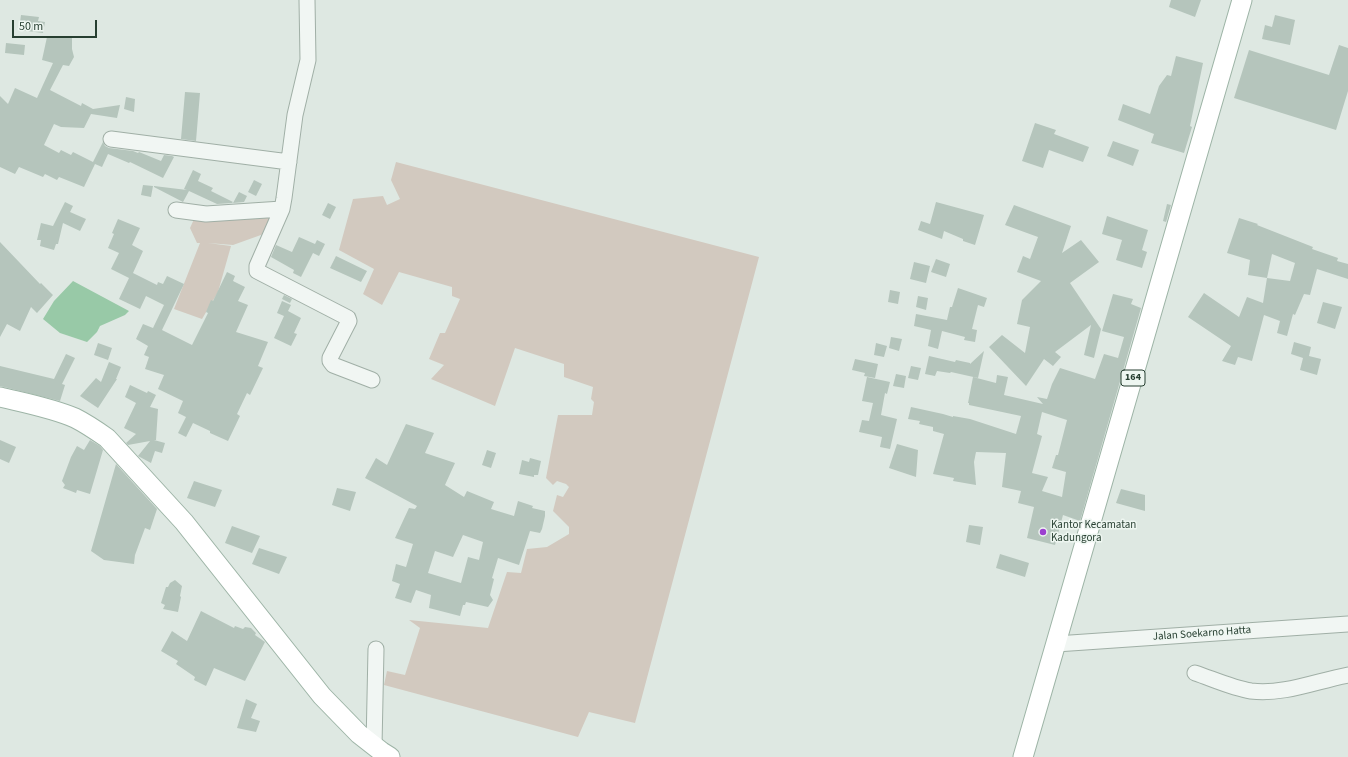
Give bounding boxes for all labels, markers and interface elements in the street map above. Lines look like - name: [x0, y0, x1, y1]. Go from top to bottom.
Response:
- scale bar: [14, 12, 99, 38]
- text: 50 m: [19, 18, 43, 35]
- road number: 164: [1121, 370, 1145, 386]
- place label: Kantor Kecamatan Kadungora: [1051, 519, 1136, 545]
- marker: Kantor Kecamatan Kadungora: [1038, 527, 1048, 537]
- street label: Jalan Soekarno Hatta: [1152, 624, 1252, 644]

